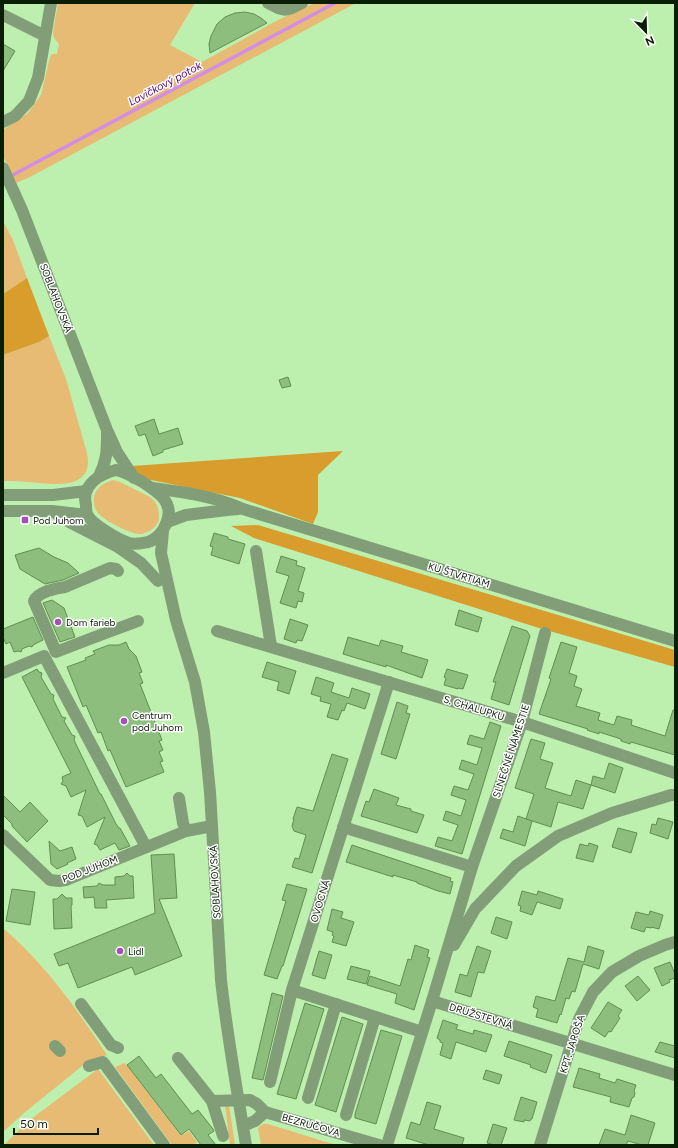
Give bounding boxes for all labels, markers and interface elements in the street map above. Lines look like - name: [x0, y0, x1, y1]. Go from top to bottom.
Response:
- north arrow: [626, 12, 666, 52]
- text: N: [643, 33, 656, 48]
- water label: Lavičkový potok: [126, 59, 204, 109]
- street label: SOBLAHOVSKÁ: [37, 262, 75, 335]
- place label: Pod Juhom: [33, 514, 83, 527]
- marker: Pod Juhom: [20, 515, 30, 525]
- street label: KU ŠTVRTIAM: [427, 559, 491, 591]
- place label: Dom farieb: [66, 616, 116, 629]
- marker: Dom farieb: [53, 617, 63, 627]
- street label: S. CHALUPKU: [442, 693, 506, 723]
- street label: SLNEČNÉ NÁMESTIE: [490, 703, 532, 799]
- place label: Centrum pod Juhom: [132, 709, 183, 734]
- marker: Centrum pod Juhom: [119, 716, 129, 726]
- street label: SOBLAHOVSKÁ: [207, 845, 223, 919]
- street label: POD JUHOM: [60, 852, 120, 886]
- street label: OVOCNÁ: [307, 878, 333, 924]
- place label: Lidl: [128, 945, 144, 958]
- marker: Lidl: [115, 946, 125, 956]
- street label: DRUŽSTEVNÁ: [448, 1000, 515, 1032]
- street label: KPT. JAROŠA: [556, 1013, 588, 1075]
- scale bar: [14, 1110, 98, 1136]
- street label: BEZRUČOVA: [280, 1110, 342, 1140]
- text: 50 m: [20, 1117, 48, 1131]

